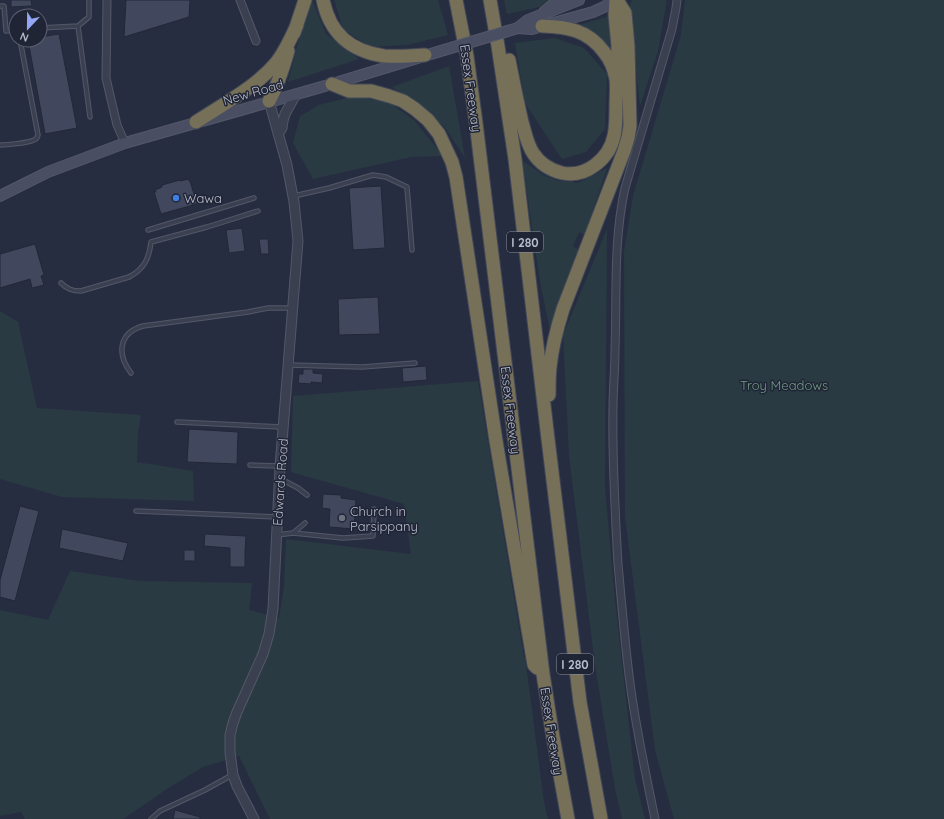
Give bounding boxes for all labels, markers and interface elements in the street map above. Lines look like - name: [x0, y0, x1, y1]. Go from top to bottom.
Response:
- north arrow: [8, 8, 48, 48]
- text: N: [18, 29, 31, 45]
- street label: Essex Freeway: [457, 43, 485, 133]
- street label: New Road: [221, 76, 285, 108]
- place label: Wawa: [184, 190, 222, 206]
- marker: Wawa: [171, 193, 181, 203]
- road number: I 280: [507, 232, 543, 252]
- street label: Essex Freeway: [498, 365, 524, 455]
- park label: Troy Meadows: [740, 377, 828, 393]
- street label: Edwards Road: [269, 438, 291, 526]
- place label: Church in Parsippany: [350, 503, 418, 534]
- marker: Church in Parsippany: [337, 513, 347, 523]
- road number: I 280: [557, 654, 593, 674]
- street label: Essex Freeway: [537, 686, 567, 776]

